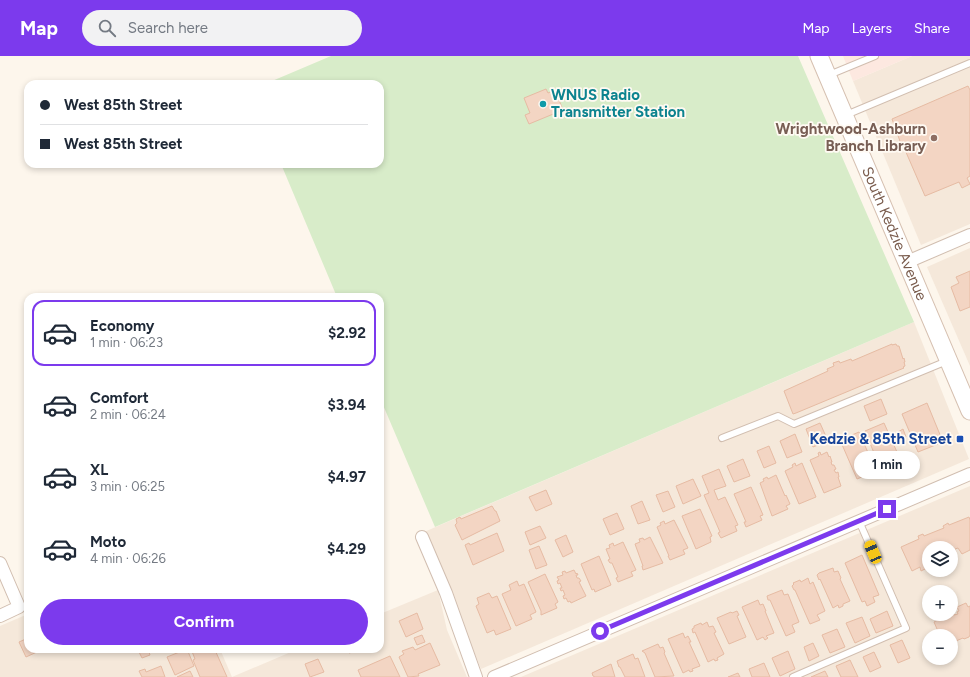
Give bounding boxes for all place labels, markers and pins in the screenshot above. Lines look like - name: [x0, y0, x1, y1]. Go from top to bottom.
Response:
- place label: WNUS Radio Transmitter Station: [551, 86, 685, 121]
- marker: WNUS Radio Transmitter Station: [538, 99, 548, 109]
- place label: Wrightwood-Ashburn Branch Library: [776, 120, 926, 155]
- marker: Wrightwood-Ashburn Branch Library: [929, 133, 939, 143]
- place label: Kedzie & 85th Street: [809, 430, 952, 448]
- marker: Kedzie & 85th Street: [955, 434, 965, 444]

